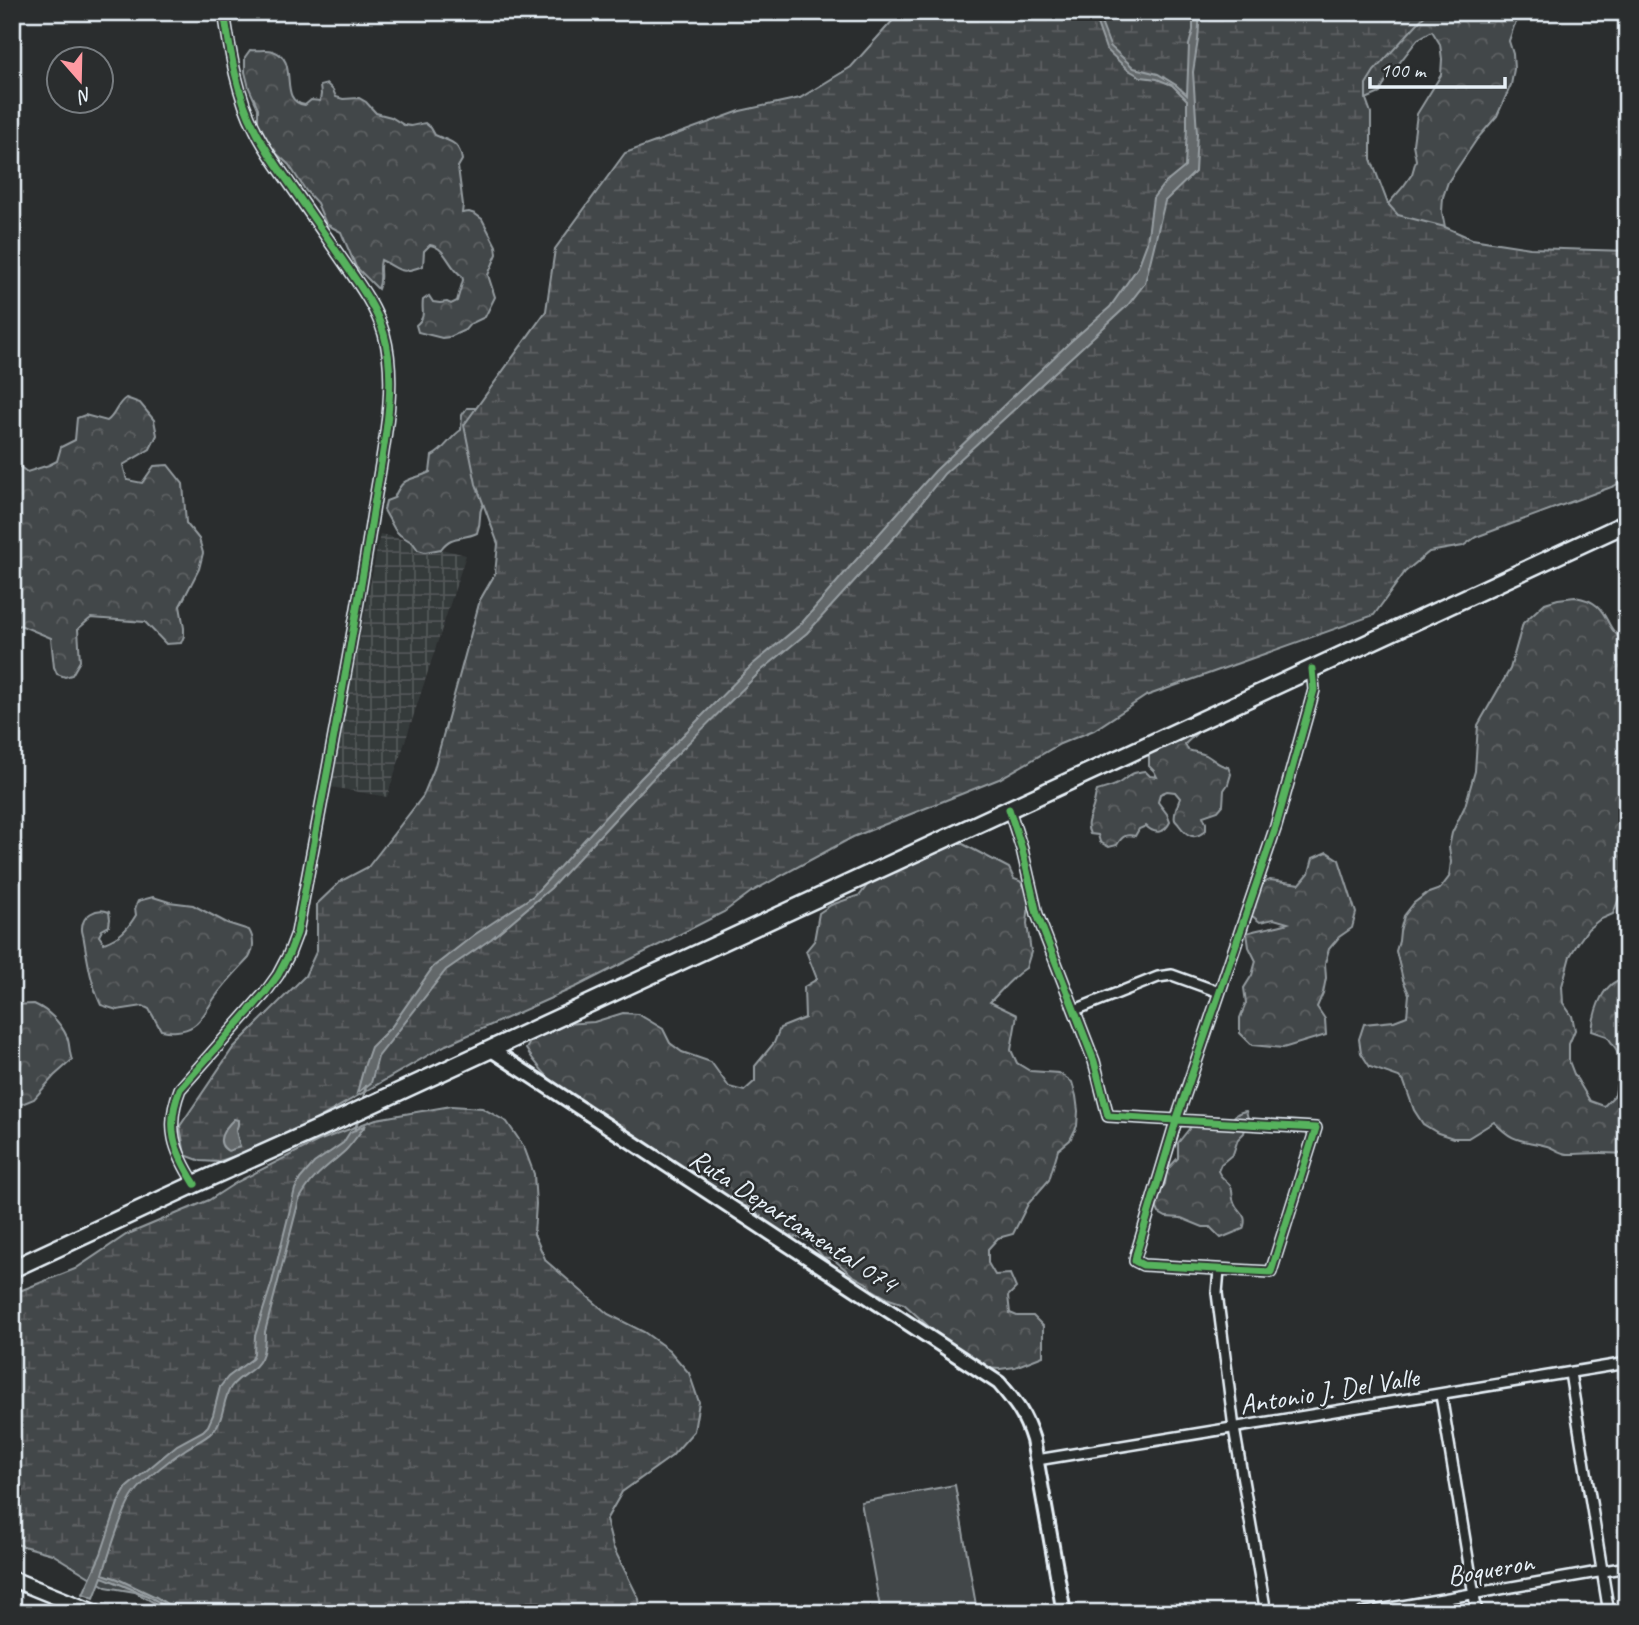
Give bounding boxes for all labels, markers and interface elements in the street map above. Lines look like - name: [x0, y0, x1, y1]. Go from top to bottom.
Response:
- north arrow: [46, 46, 116, 116]
- scale bar: [1370, 46, 1504, 90]
- text: 100 m: [1380, 57, 1427, 83]
- text: N: [73, 82, 95, 109]
- street label: Ruta Departamental 074: [683, 1140, 906, 1302]
- street label: Antonio J. Del Valle: [1237, 1359, 1423, 1422]
- street label: Boqueron: [1444, 1543, 1537, 1593]

